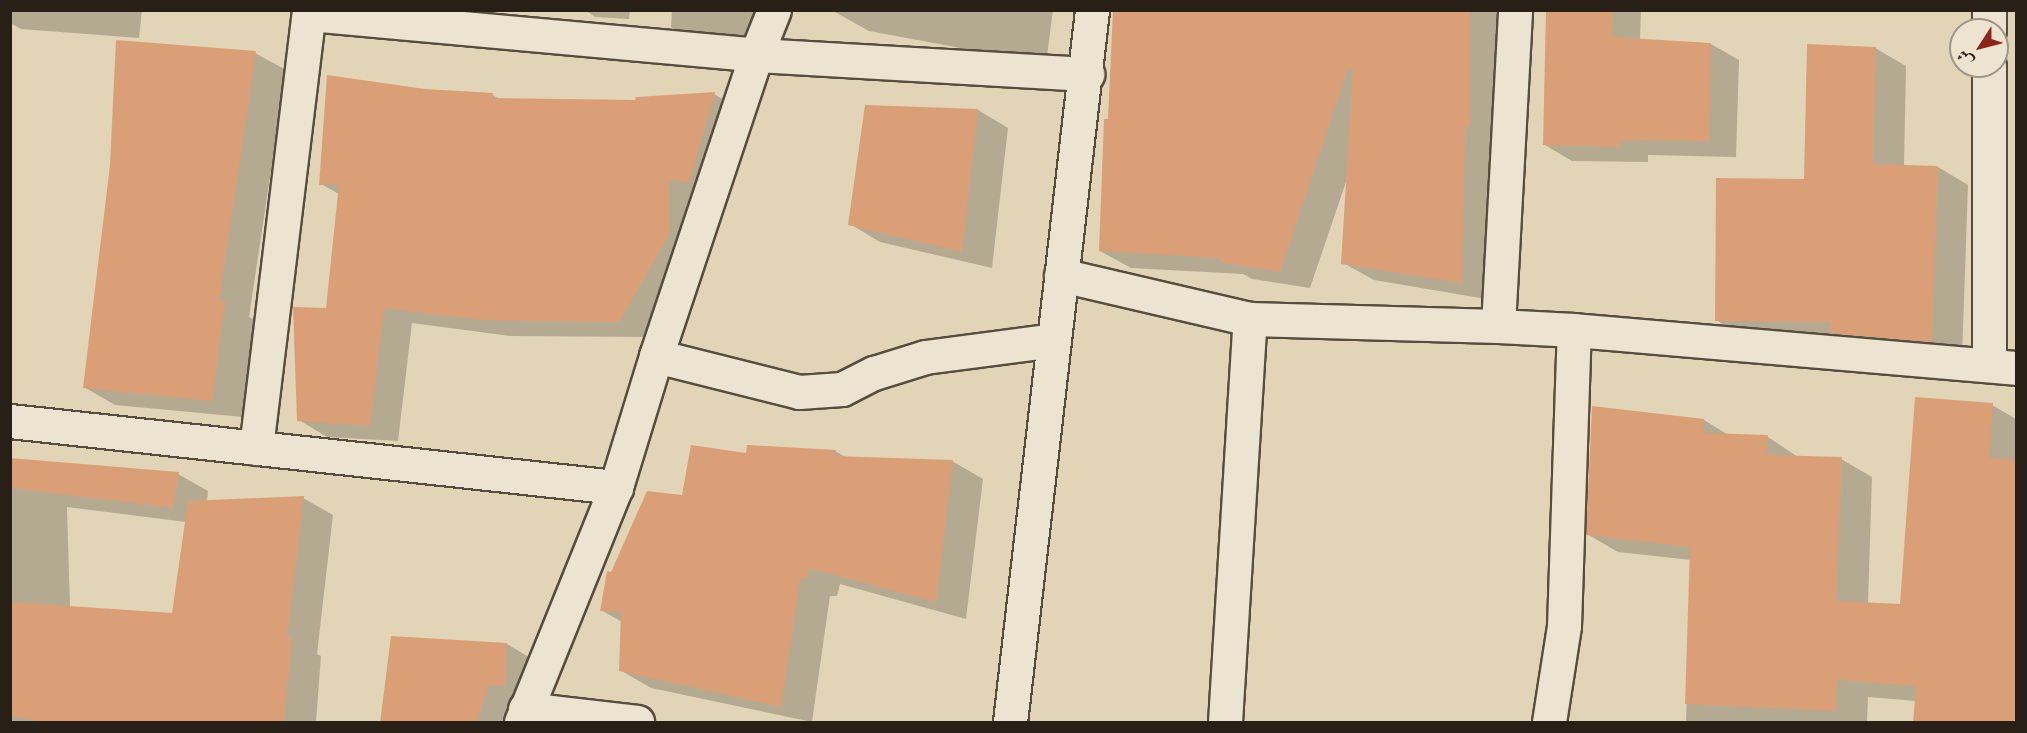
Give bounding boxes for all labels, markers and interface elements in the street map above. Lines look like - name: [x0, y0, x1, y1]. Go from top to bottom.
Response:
- north arrow: [1949, 18, 2009, 78]
- text: ش: [1952, 45, 1980, 70]

